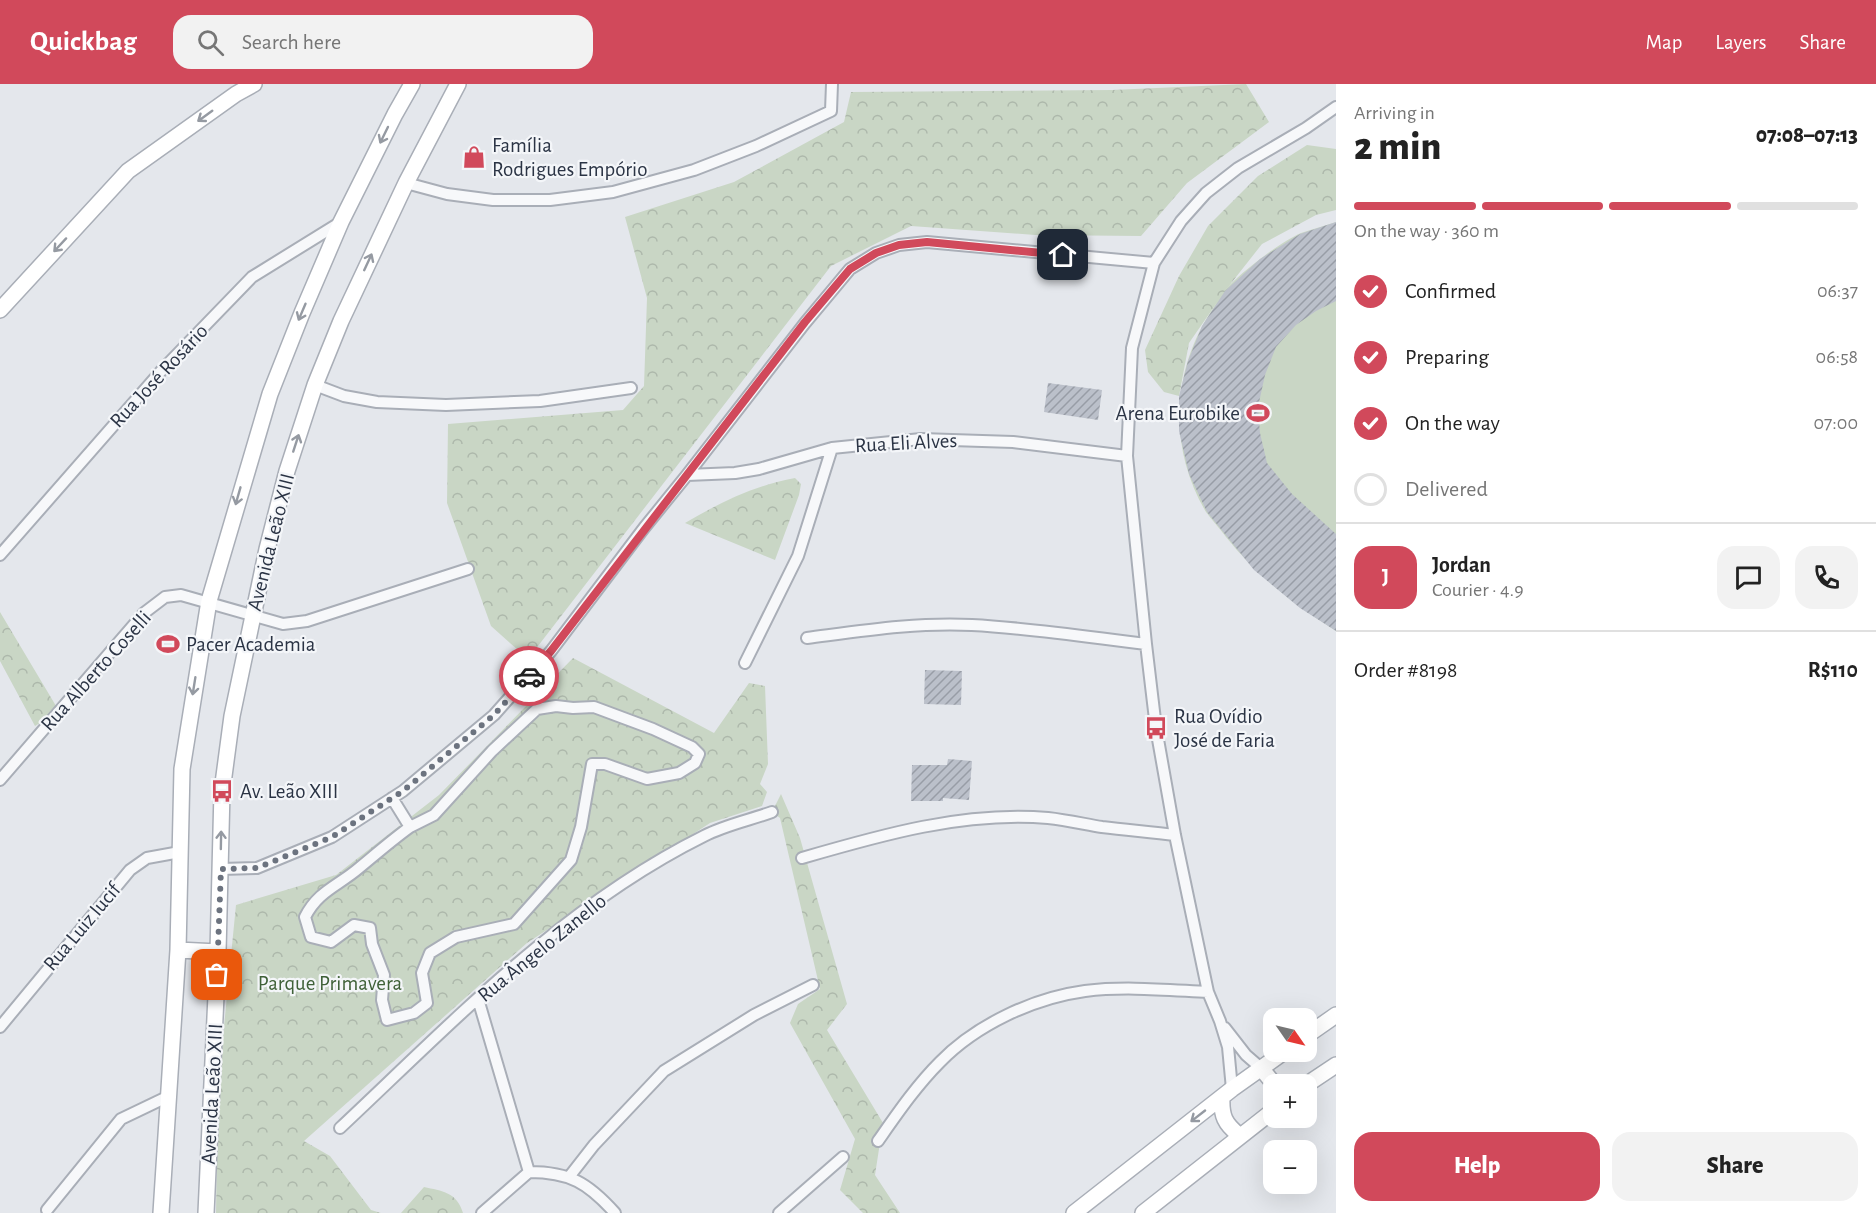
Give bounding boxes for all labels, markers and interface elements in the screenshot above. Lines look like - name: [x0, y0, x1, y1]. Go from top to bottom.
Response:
- search box: [173, 15, 593, 69]
- icon: search: [194, 26, 227, 59]
- text: Quickbag: [30, 28, 137, 56]
- text: Search here: [242, 31, 341, 53]
- text: Map: [1646, 32, 1682, 53]
- text: Layers: [1715, 32, 1766, 53]
- text: Share: [1799, 32, 1846, 53]
- text: Arriving in: [1354, 103, 1435, 123]
- one-way arrow: [197, 110, 213, 122]
- text: 07:08–07:13: [1756, 124, 1858, 146]
- one-way arrow: [378, 126, 389, 144]
- text: 2 min: [1354, 128, 1441, 167]
- place label: Família Rodrigues Empório: [492, 135, 647, 180]
- shop icon: Família Rodrigues Empório: [461, 144, 487, 170]
- text: On the way · 360 m: [1354, 221, 1499, 241]
- pin: [1037, 229, 1088, 280]
- one-way arrow: [53, 237, 67, 252]
- icon: home: [1046, 238, 1079, 271]
- one-way arrow: [363, 254, 375, 272]
- icon: check: [1354, 275, 1387, 308]
- text: Confirmed: [1405, 280, 1496, 302]
- text: 06:37: [1817, 281, 1858, 301]
- one-way arrow: [296, 303, 307, 321]
- street label: Rua José Rosário: [106, 320, 212, 432]
- icon: check: [1354, 341, 1387, 374]
- text: Preparing: [1405, 346, 1489, 368]
- text: 06:58: [1816, 347, 1858, 367]
- sports icon: Arena Eurobike: [1245, 400, 1271, 426]
- place label: Arena Eurobike: [1116, 403, 1240, 424]
- icon: check: [1354, 407, 1387, 440]
- text: On the way: [1405, 412, 1500, 434]
- text: 07:00: [1813, 413, 1858, 433]
- street label: Rua Eli Alves: [854, 430, 958, 456]
- one-way arrow: [292, 434, 303, 453]
- street label: Avenida Leão XIII: [244, 471, 298, 613]
- text: Delivered: [1405, 478, 1488, 500]
- one-way arrow: [232, 487, 243, 506]
- button: chat: [1717, 546, 1780, 609]
- button: phone: [1795, 546, 1858, 609]
- text: Jordan: [1432, 554, 1491, 576]
- text: J: [1382, 566, 1389, 588]
- text: Courier · 4.9: [1432, 580, 1524, 600]
- street label: Rua Alberto Coselli: [37, 607, 155, 735]
- sports icon: Pacer Academia: [155, 631, 181, 657]
- place label: Pacer Academia: [186, 634, 316, 655]
- courier: [499, 646, 559, 706]
- text: Order #8198: [1354, 659, 1457, 681]
- text: R$110: [1808, 659, 1858, 681]
- icon: car: [513, 660, 546, 693]
- one-way arrow: [189, 676, 200, 695]
- place label: Rua Ovídio José de Faria: [1174, 706, 1275, 751]
- bus stop icon: Rua Ovídio José de Faria: [1143, 715, 1169, 741]
- bus stop icon: Av. Leão XIII: [209, 778, 235, 804]
- place label: Av. Leão XIII: [240, 781, 338, 802]
- one-way arrow: [215, 830, 227, 850]
- street label: Rua Luiz Iucif: [39, 878, 126, 975]
- street label: Rua Ângelo Zanello: [473, 888, 610, 1006]
- pin: [191, 949, 242, 1000]
- icon: bag: [200, 958, 233, 991]
- park label: Parque Primavera: [258, 973, 403, 994]
- north arrow: [1263, 1008, 1317, 1062]
- map controls: [1263, 1008, 1317, 1194]
- street label: Avenida Leão XIII: [198, 1023, 226, 1165]
- button: +: [1263, 1074, 1317, 1128]
- one-way arrow: [1190, 1110, 1206, 1123]
- button: Help: [1354, 1132, 1600, 1201]
- button: Share: [1612, 1132, 1858, 1201]
- button: −: [1263, 1140, 1317, 1194]

